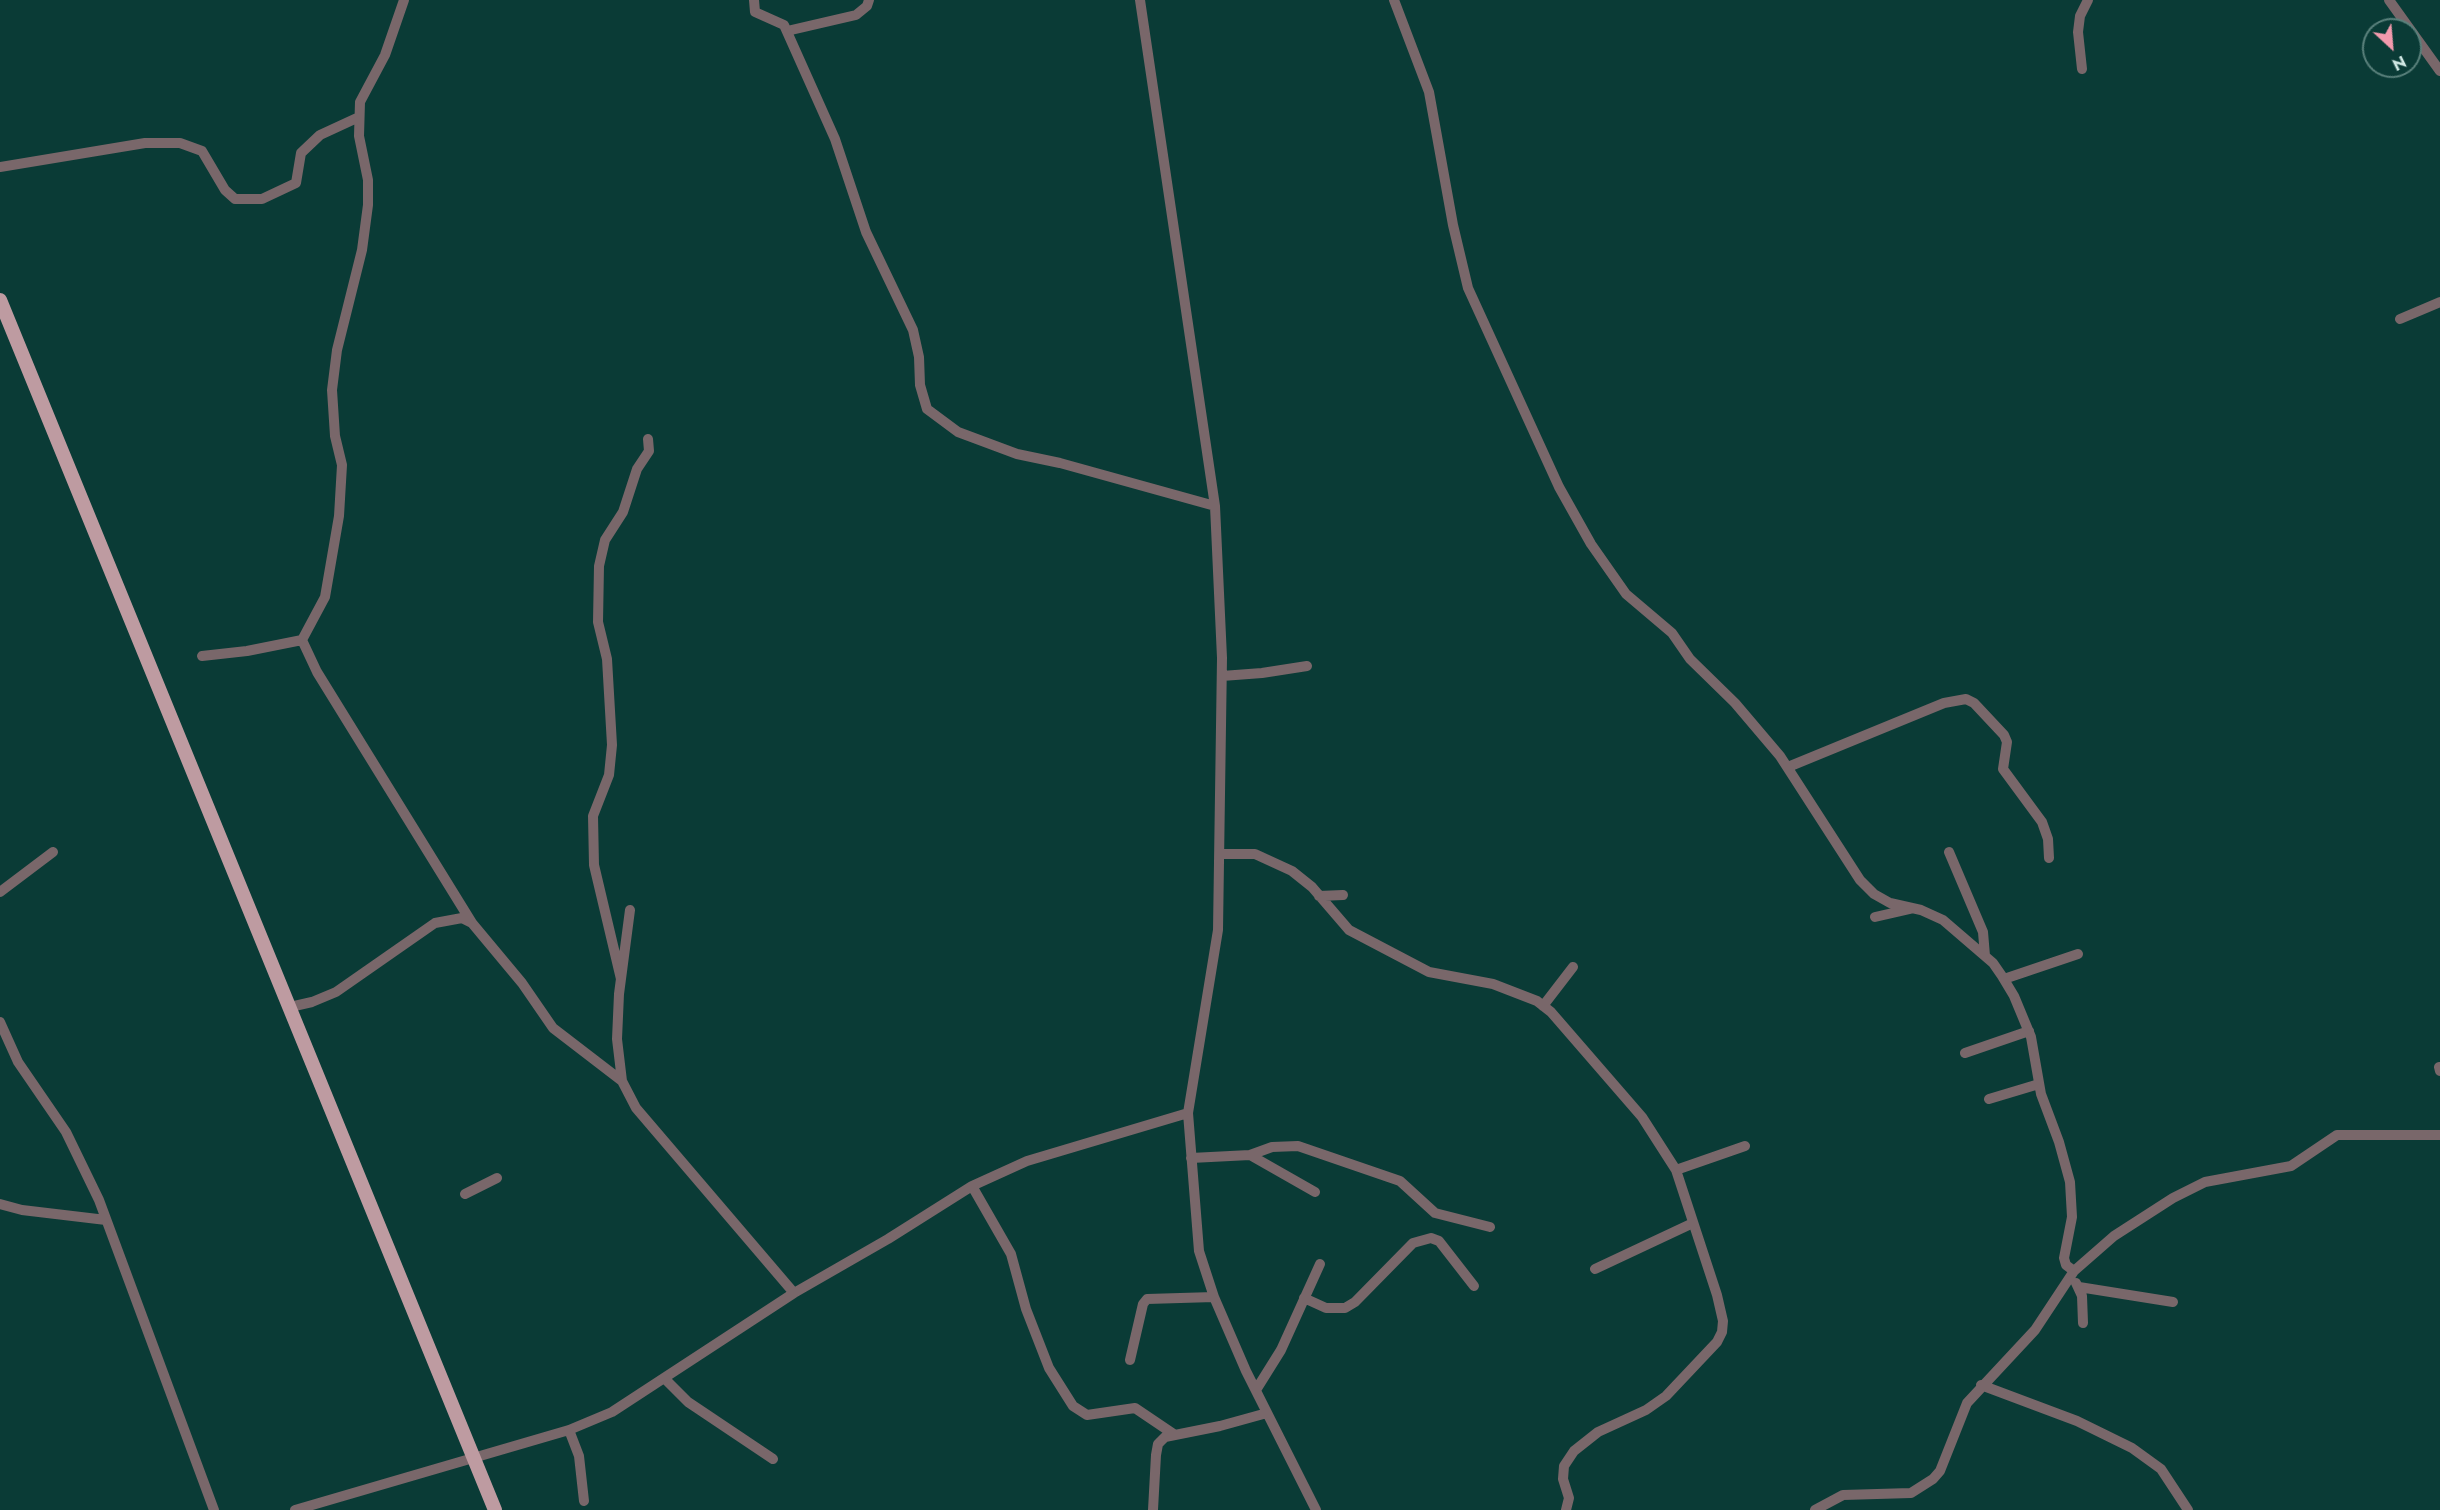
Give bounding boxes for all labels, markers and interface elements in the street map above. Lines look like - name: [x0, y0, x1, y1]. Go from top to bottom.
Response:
- north arrow: [2362, 18, 2422, 78]
- text: N: [2388, 50, 2410, 76]

